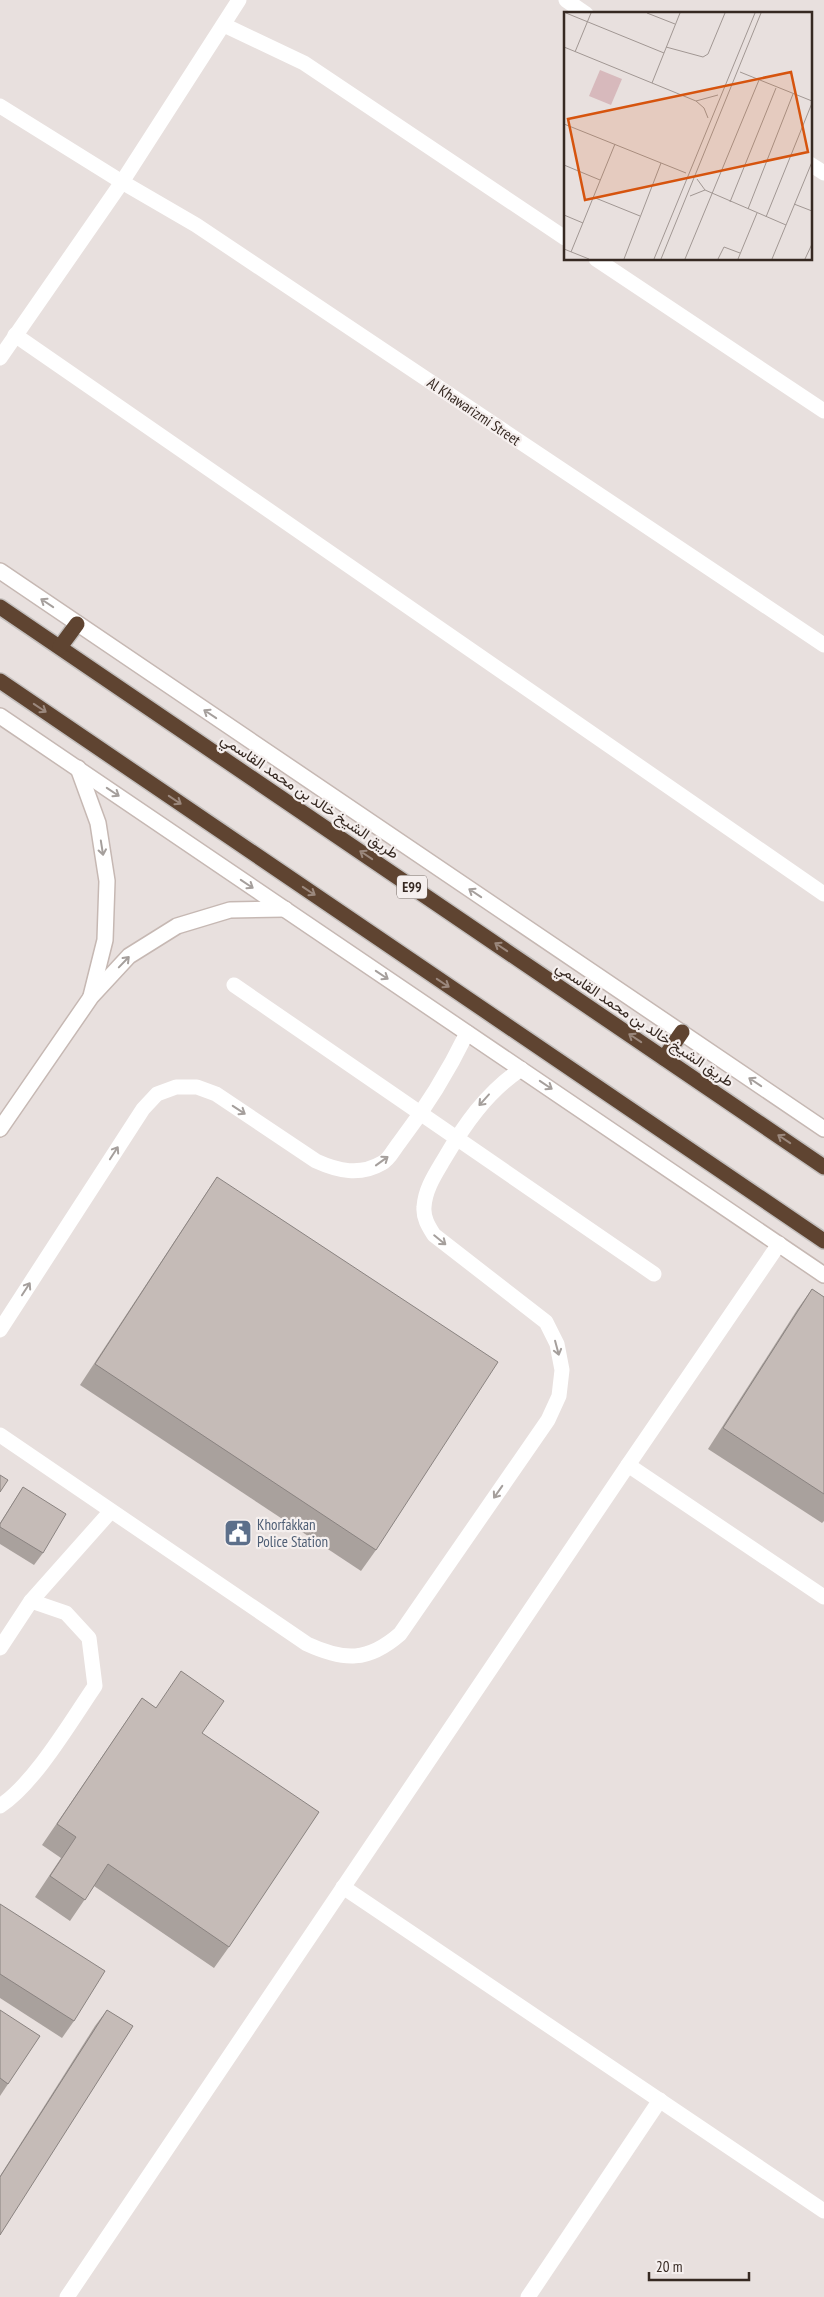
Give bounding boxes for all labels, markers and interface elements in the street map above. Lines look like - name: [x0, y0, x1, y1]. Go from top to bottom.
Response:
- inset map: [564, 12, 812, 260]
- street label: Al Khawarizmi Street: [424, 373, 524, 449]
- one-way arrow: [40, 598, 54, 608]
- one-way arrow: [33, 704, 47, 714]
- one-way arrow: [203, 709, 217, 719]
- street label: طريق الشيخ خالد بن محمد القاسمي: [215, 729, 403, 866]
- one-way arrow: [106, 787, 120, 797]
- one-way arrow: [167, 795, 181, 805]
- one-way arrow: [98, 840, 108, 856]
- one-way arrow: [359, 850, 373, 860]
- road number: E99: [397, 876, 427, 899]
- one-way arrow: [240, 879, 254, 889]
- one-way arrow: [302, 886, 316, 896]
- one-way arrow: [469, 888, 483, 898]
- one-way arrow: [494, 942, 508, 952]
- one-way arrow: [118, 956, 130, 968]
- street label: طريق الشيخ خالد بن محمد القاسمي: [550, 957, 738, 1094]
- one-way arrow: [374, 970, 388, 980]
- one-way arrow: [436, 978, 450, 988]
- one-way arrow: [628, 1033, 642, 1043]
- one-way arrow: [748, 1077, 762, 1087]
- one-way arrow: [538, 1080, 552, 1090]
- one-way arrow: [478, 1094, 490, 1107]
- one-way arrow: [232, 1105, 246, 1115]
- one-way arrow: [777, 1134, 791, 1144]
- one-way arrow: [110, 1146, 120, 1160]
- one-way arrow: [375, 1156, 389, 1166]
- one-way arrow: [434, 1234, 447, 1245]
- one-way arrow: [22, 1283, 32, 1297]
- one-way arrow: [553, 1340, 562, 1356]
- one-way arrow: [493, 1485, 503, 1499]
- place label: Khorfakkan Police Station: [257, 1515, 328, 1551]
- public building icon: Khorfakkan Police Station: [223, 1518, 253, 1548]
- scale bar: [649, 2250, 749, 2282]
- text: 20 m: [656, 2257, 682, 2276]

